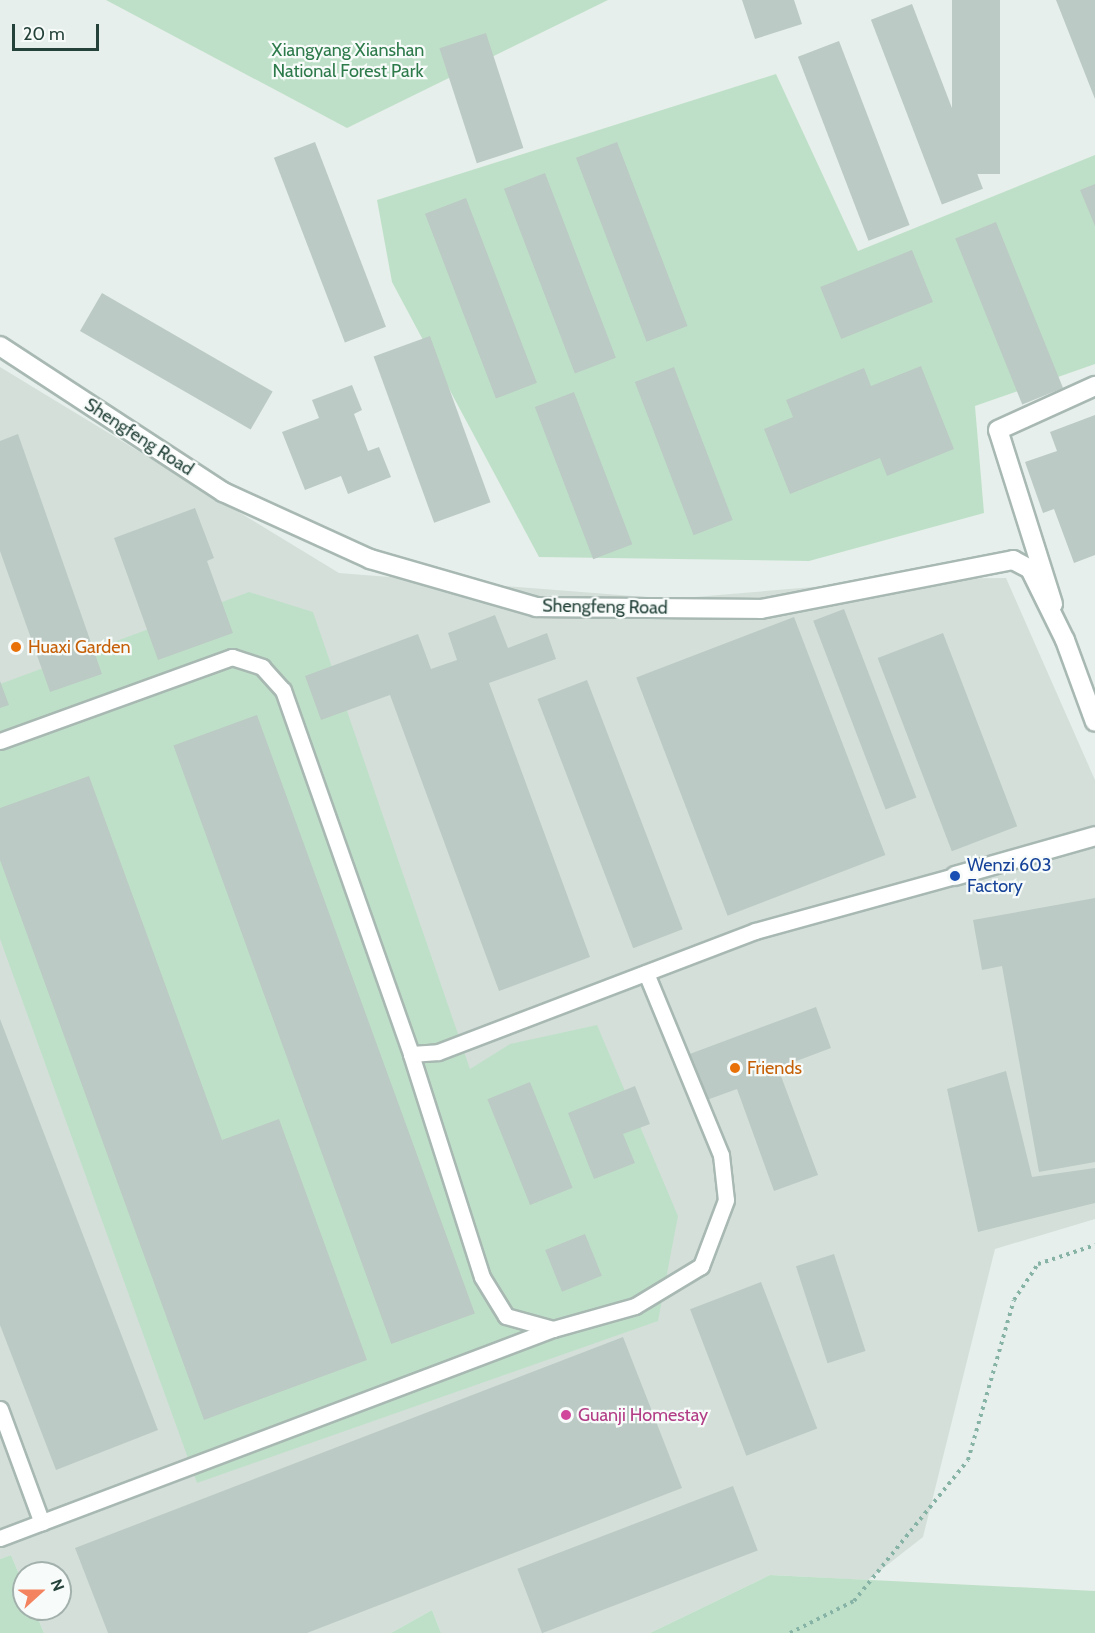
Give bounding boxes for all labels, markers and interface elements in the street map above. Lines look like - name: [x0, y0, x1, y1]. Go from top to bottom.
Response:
- scale bar: [15, 12, 102, 50]
- text: 20 m: [23, 23, 65, 45]
- park label: Xiangyang Xianshan National Forest Park: [272, 40, 424, 82]
- street label: Shengfeng Road: [80, 394, 198, 480]
- street label: Shengfeng Road: [542, 595, 668, 619]
- place label: Huaxi Garden: [28, 636, 130, 658]
- marker: Huaxi Garden: [9, 640, 23, 654]
- place label: Wenzi 603 Factory: [967, 855, 1051, 898]
- marker: Wenzi 603 Factory: [948, 869, 962, 883]
- place label: Friends: [747, 1057, 802, 1079]
- marker: Friends: [728, 1061, 742, 1075]
- place label: Guanji Homestay: [578, 1404, 708, 1426]
- marker: Guanji Homestay: [559, 1408, 573, 1422]
- north arrow: [12, 1561, 72, 1621]
- text: N: [47, 1576, 68, 1594]

